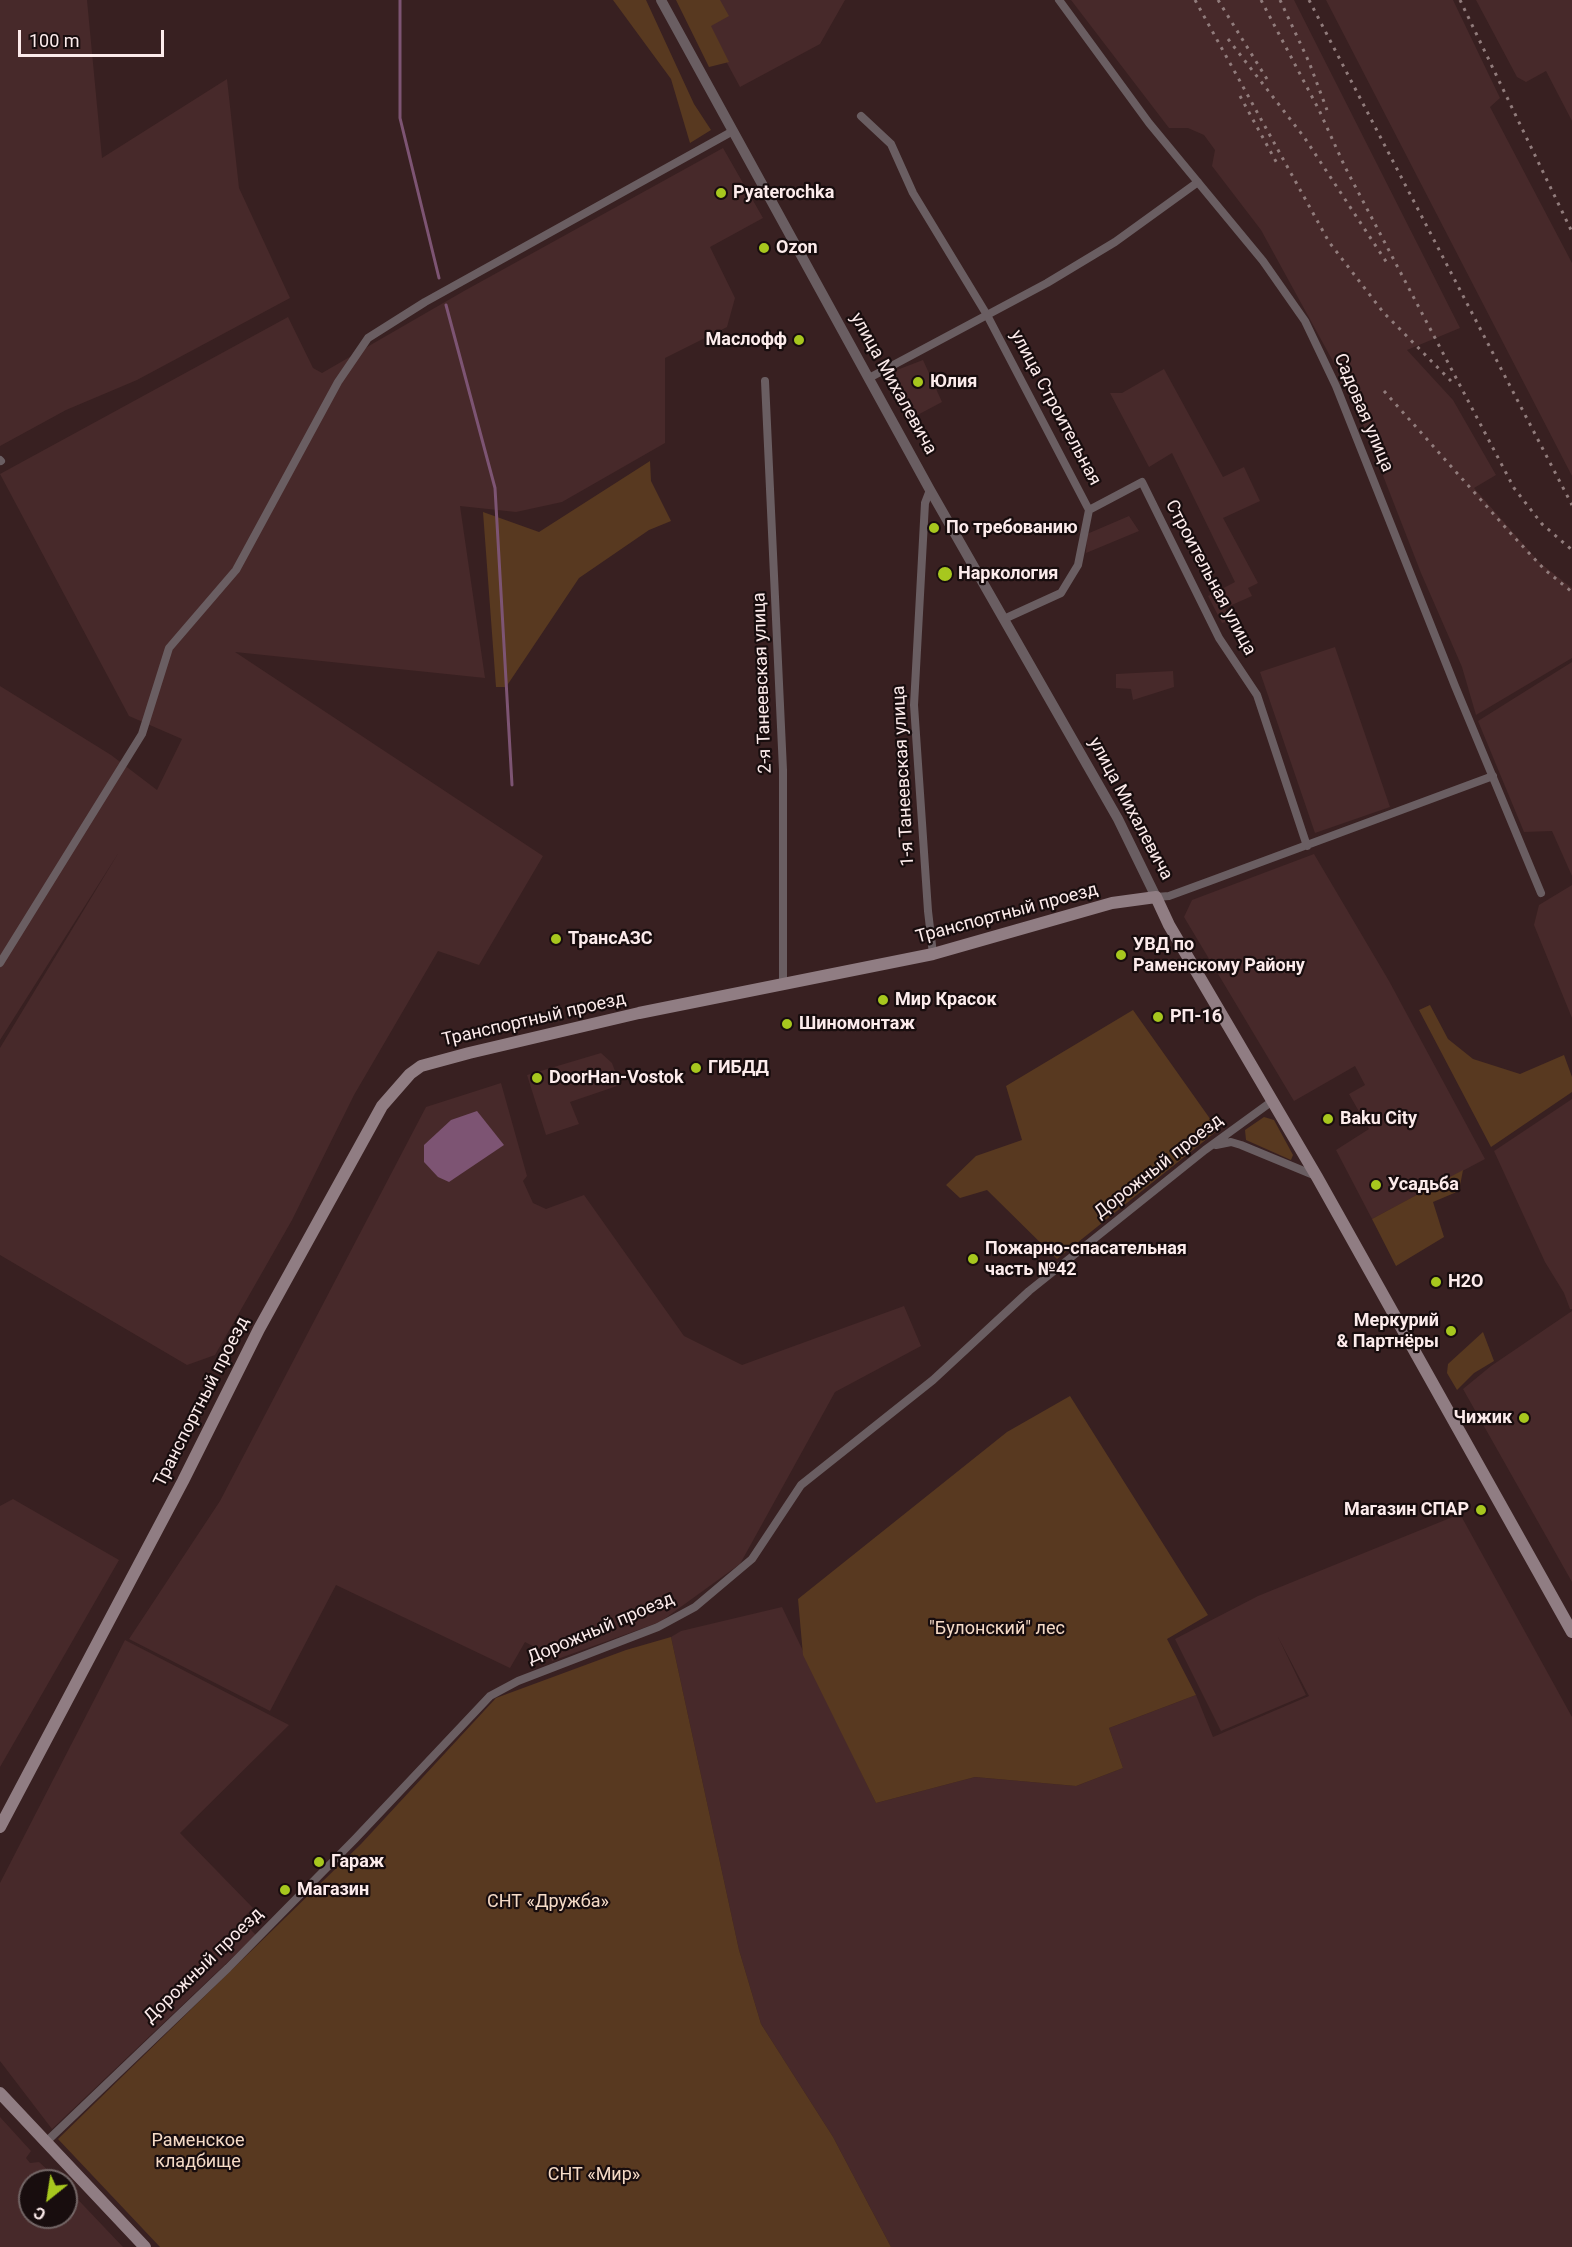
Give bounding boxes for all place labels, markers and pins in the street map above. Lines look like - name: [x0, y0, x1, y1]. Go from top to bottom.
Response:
- place label: Pyaterochka: [733, 182, 834, 204]
- marker: Pyaterochka: [714, 186, 728, 200]
- place label: Ozon: [776, 237, 818, 259]
- marker: Ozon: [757, 241, 771, 255]
- place label: Маслофф: [706, 329, 787, 351]
- marker: Маслофф: [792, 333, 806, 347]
- place label: Юлия: [930, 371, 977, 393]
- marker: Юлия: [911, 375, 925, 389]
- place label: По требованию: [946, 517, 1078, 539]
- marker: По требованию: [927, 521, 941, 535]
- place label: Наркология: [958, 563, 1058, 585]
- marker: Наркология: [936, 565, 954, 583]
- place label: ТрансАЗС: [568, 928, 653, 950]
- marker: ТрансАЗС: [549, 932, 563, 946]
- place label: УВД по Раменскому Району: [1133, 934, 1305, 976]
- marker: УВД по Раменскому Району: [1114, 948, 1128, 962]
- place label: Мир Красок: [895, 989, 997, 1011]
- marker: Мир Красок: [876, 993, 890, 1007]
- place label: РП-16: [1170, 1006, 1222, 1028]
- marker: РП-16: [1151, 1010, 1165, 1024]
- place label: Шиномонтаж: [799, 1013, 915, 1035]
- marker: Шиномонтаж: [780, 1017, 794, 1031]
- place label: ГИБДД: [708, 1057, 769, 1079]
- marker: ГИБДД: [689, 1061, 703, 1075]
- place label: DoorHan-Vostok: [549, 1067, 684, 1089]
- marker: DoorHan-Vostok: [530, 1071, 544, 1085]
- place label: Baku City: [1340, 1108, 1417, 1130]
- marker: Baku City: [1321, 1112, 1335, 1126]
- place label: Усадьба: [1388, 1174, 1459, 1196]
- marker: Усадьба: [1369, 1178, 1383, 1192]
- place label: Пожарно-спасательная часть №42: [985, 1238, 1187, 1280]
- marker: Пожарно-спасательная часть №42: [966, 1252, 980, 1266]
- place label: H2O: [1448, 1271, 1483, 1293]
- marker: H2O: [1429, 1275, 1443, 1289]
- place label: Меркурий & Партнёры: [1337, 1310, 1439, 1352]
- marker: Меркурий & Партнёры: [1444, 1324, 1458, 1338]
- place label: Чижик: [1454, 1407, 1512, 1429]
- marker: Чижик: [1517, 1411, 1531, 1425]
- place label: Магазин СПАР: [1344, 1499, 1469, 1521]
- marker: Магазин СПАР: [1474, 1503, 1488, 1517]
- place label: Гараж: [331, 1851, 384, 1873]
- marker: Гараж: [312, 1855, 326, 1869]
- place label: Магазин: [297, 1879, 369, 1901]
- marker: Магазин: [278, 1883, 292, 1897]

